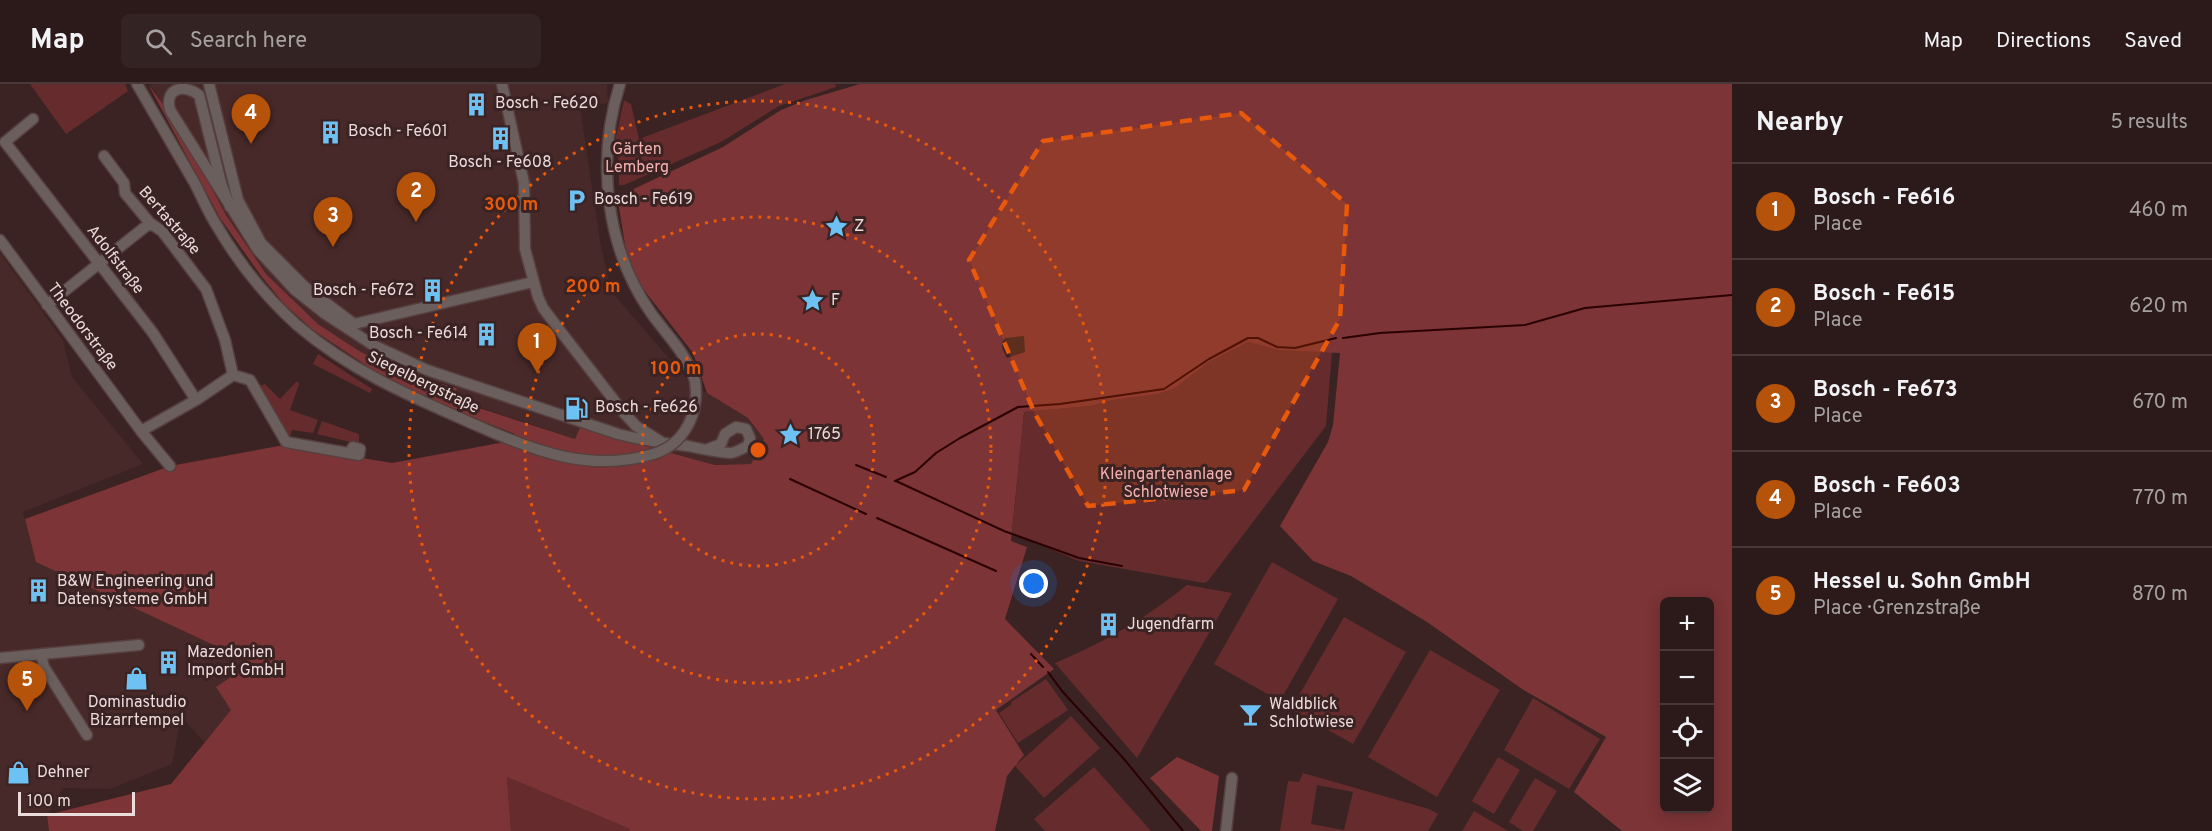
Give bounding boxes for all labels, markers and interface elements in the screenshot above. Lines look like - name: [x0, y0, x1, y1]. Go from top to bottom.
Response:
- search box: [121, 14, 541, 68]
- text: Map: [30, 23, 85, 59]
- icon: search: [142, 25, 175, 58]
- text: Search here: [190, 28, 307, 55]
- text: Map: [1923, 28, 1963, 55]
- text: Directions: [1996, 28, 2091, 55]
- text: Saved: [2124, 28, 2182, 55]
- building icon: Bosch - Fe620: [464, 91, 490, 117]
- pin: 4: [232, 94, 270, 144]
- place label: Bosch - Fe620: [495, 94, 599, 114]
- text: Nearby: [1756, 107, 1844, 140]
- text: 5 results: [2111, 110, 2188, 136]
- building icon: Bosch - Fe601: [317, 119, 343, 145]
- place label: Bosch - Fe601: [348, 122, 448, 142]
- building icon: Bosch - Fe608: [487, 125, 513, 151]
- park label: Gärten Lemberg: [605, 140, 669, 178]
- place label: Bosch - Fe608: [448, 153, 552, 173]
- pin: 2: [396, 172, 436, 222]
- street label: Bertastraße: [134, 182, 204, 260]
- text: Bosch - Fe616: [1813, 185, 1955, 212]
- parking icon: Bosch - Fe619: [563, 187, 589, 213]
- place label: Bosch - Fe619: [594, 190, 693, 210]
- text: 300 m: [484, 194, 538, 217]
- pin: 3: [314, 198, 352, 247]
- text: 1: [1772, 198, 1780, 224]
- text: 460 m: [2129, 198, 2188, 224]
- text: Place: [1813, 212, 1863, 238]
- place icon: Z: [823, 214, 849, 240]
- place label: Z: [854, 217, 864, 237]
- street label: Adolfstraße: [82, 221, 148, 299]
- text: 200 m: [565, 276, 621, 299]
- building icon: Bosch - Fe672: [419, 278, 445, 304]
- street label: Theodorstraße: [42, 279, 122, 375]
- place label: Bosch - Fe672: [313, 281, 414, 301]
- text: Bosch - Fe615: [1813, 281, 1955, 308]
- place icon: F: [800, 288, 826, 314]
- place label: F: [831, 291, 840, 311]
- text: 2: [1769, 294, 1782, 320]
- text: 620 m: [2129, 294, 2188, 320]
- text: Place: [1813, 308, 1863, 334]
- building icon: Bosch - Fe614: [473, 321, 499, 347]
- place label: Bosch - Fe614: [369, 324, 468, 344]
- pin: 1: [518, 324, 556, 373]
- street label: Siegelbergstraße: [364, 347, 482, 419]
- text: 100 m: [650, 358, 702, 381]
- text: Bosch - Fe673: [1813, 377, 1958, 404]
- text: 3: [1770, 390, 1782, 416]
- text: 670 m: [2132, 390, 2188, 416]
- fuel station icon: Bosch - Fe626: [564, 395, 590, 421]
- place label: Bosch - Fe626: [595, 398, 698, 418]
- text: Place: [1813, 404, 1863, 430]
- place icon: 1765: [777, 422, 803, 448]
- place label: 1765: [808, 425, 841, 445]
- centre of rings: [748, 440, 768, 460]
- park label: Kleingartenanlage Schlotwiese: [1100, 465, 1232, 503]
- text: Bosch - Fe603: [1813, 473, 1961, 500]
- text: 4: [1769, 486, 1782, 512]
- text: 770 m: [2133, 486, 2188, 512]
- text: Place: [1813, 500, 1863, 526]
- your location: [1019, 569, 1048, 598]
- text: Hessel u. Sohn GmbH: [1813, 569, 2031, 596]
- place label: B&W Engineering und Datensysteme GmbH: [57, 572, 214, 610]
- building icon: B&W Engineering und Datensysteme GmbH: [26, 578, 52, 604]
- text: 5: [1769, 582, 1782, 608]
- text: 870 m: [2132, 582, 2188, 608]
- text: Place · Grenzstraße: [1813, 596, 1981, 622]
- map controls: [1660, 597, 1714, 813]
- button: +: [1660, 597, 1714, 651]
- building icon: Jugendfarm: [1096, 612, 1122, 638]
- place label: Jugendfarm: [1127, 615, 1214, 635]
- place label: Mazedonien Import GmbH: [187, 643, 284, 681]
- building icon: Mazedonien Import GmbH: [156, 649, 182, 675]
- button: −: [1660, 651, 1714, 705]
- pin: 5: [8, 662, 46, 711]
- shop icon: Dominastudio Bizarrtempel: [124, 665, 150, 691]
- place label: Dominastudio Bizarrtempel: [88, 693, 186, 731]
- place label: Waldblick Schlotwiese: [1269, 695, 1354, 733]
- bar icon: Waldblick Schlotwiese: [1238, 701, 1264, 727]
- button: locate: [1660, 705, 1714, 759]
- button: layers: [1660, 759, 1714, 813]
- shop icon: Dehner: [6, 760, 32, 786]
- place label: Dehner: [37, 763, 90, 783]
- scale bar: [18, 789, 135, 816]
- text: 100 m: [27, 792, 71, 812]

